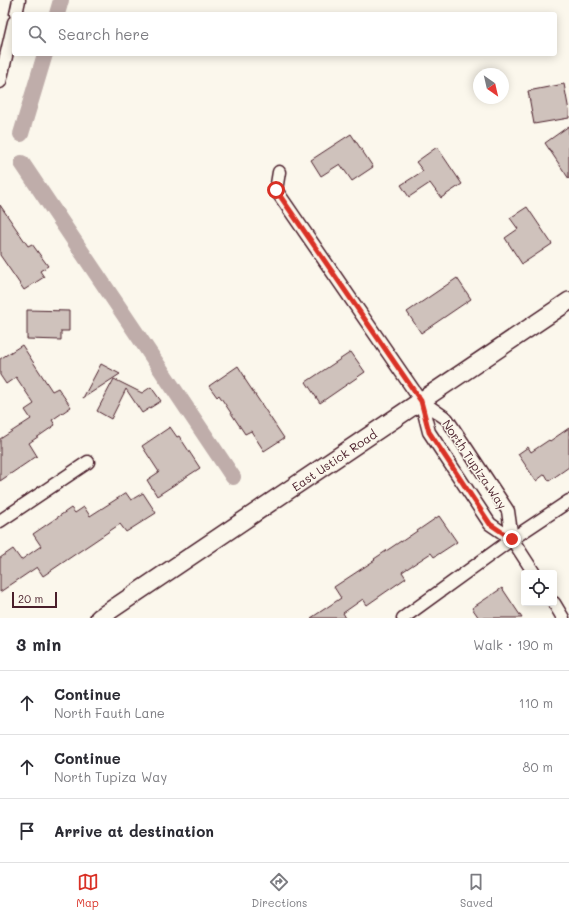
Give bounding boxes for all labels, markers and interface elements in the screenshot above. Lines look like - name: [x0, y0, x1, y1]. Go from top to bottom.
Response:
- search box: [12, 12, 557, 56]
- icon: search: [26, 23, 48, 45]
- text: Search here: [58, 24, 149, 44]
- north arrow: [473, 68, 509, 104]
- route start: [267, 181, 285, 199]
- street label: North Tupiza Way: [439, 416, 511, 512]
- street label: East Ustick Road: [288, 425, 380, 494]
- route end: [503, 530, 521, 548]
- map controls: [521, 570, 557, 606]
- button: locate: [521, 570, 557, 606]
- scale bar: [12, 590, 57, 609]
- text: 20 m: [18, 591, 43, 606]
- text: 3 min: [16, 633, 61, 655]
- text: Walk · 190 m: [473, 636, 553, 653]
- text: Continue: [54, 684, 121, 704]
- icon: ahead: [16, 692, 38, 714]
- text: 110 m: [519, 694, 553, 711]
- text: North Fauth Lane: [54, 704, 165, 721]
- text: Continue: [54, 748, 121, 768]
- icon: ahead: [16, 756, 38, 778]
- text: 80 m: [523, 758, 553, 775]
- text: North Tupiza Way: [54, 768, 167, 785]
- icon: arrive: [16, 820, 38, 842]
- text: Arrive at destination: [54, 821, 214, 841]
- tab: Map: [76, 871, 99, 910]
- tab: Directions: [251, 871, 307, 910]
- tab: Saved: [460, 871, 493, 910]

